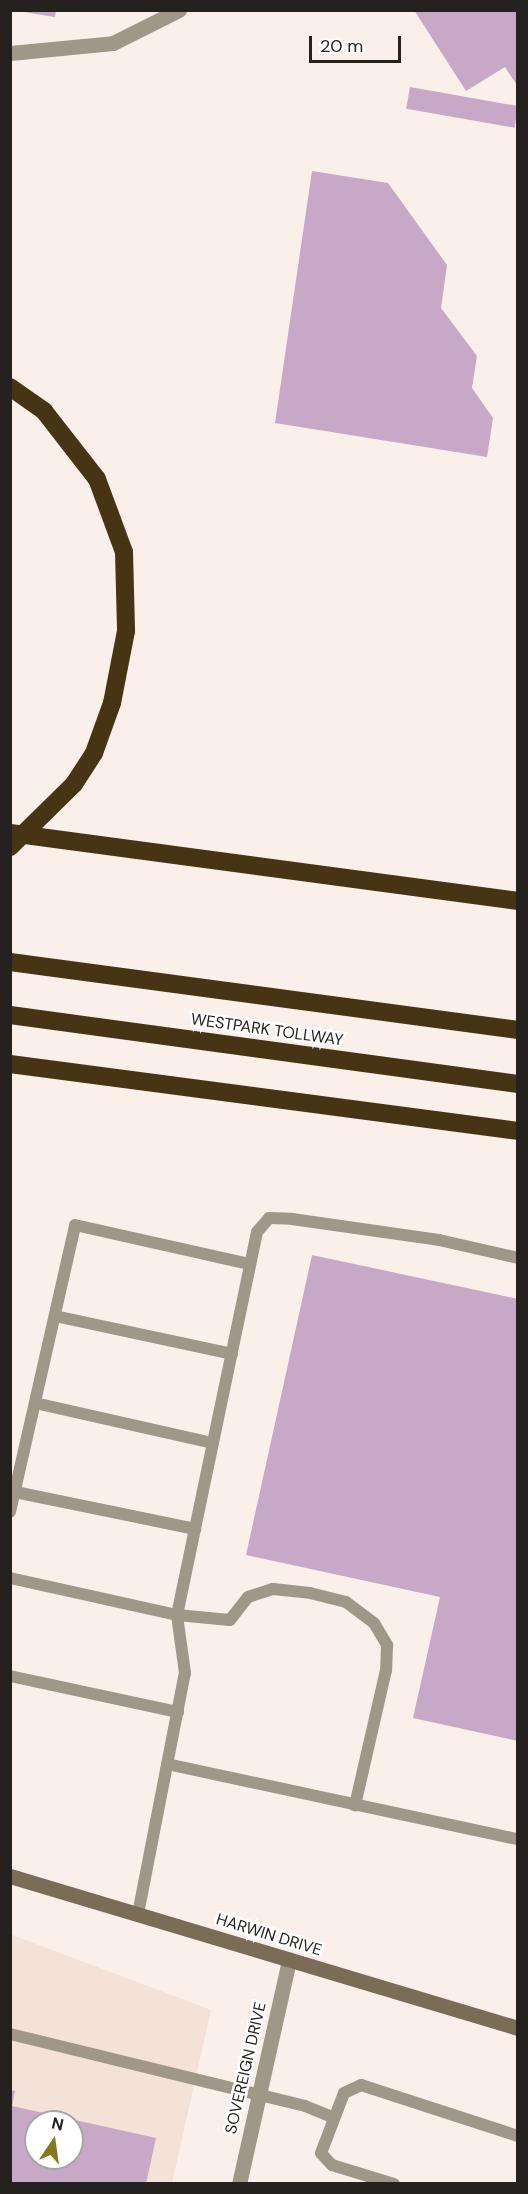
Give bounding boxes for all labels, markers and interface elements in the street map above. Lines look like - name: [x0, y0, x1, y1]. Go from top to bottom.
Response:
- scale bar: [312, 24, 404, 62]
- text: 20 m: [320, 34, 363, 58]
- street label: WESTPARK TOLLWAY: [190, 1010, 344, 1050]
- street label: HARWIN DRIVE: [214, 1910, 324, 1960]
- street label: SOVEREIGN DRIVE: [221, 2000, 271, 2136]
- north arrow: [24, 2110, 84, 2170]
- text: N: [50, 2112, 66, 2135]

